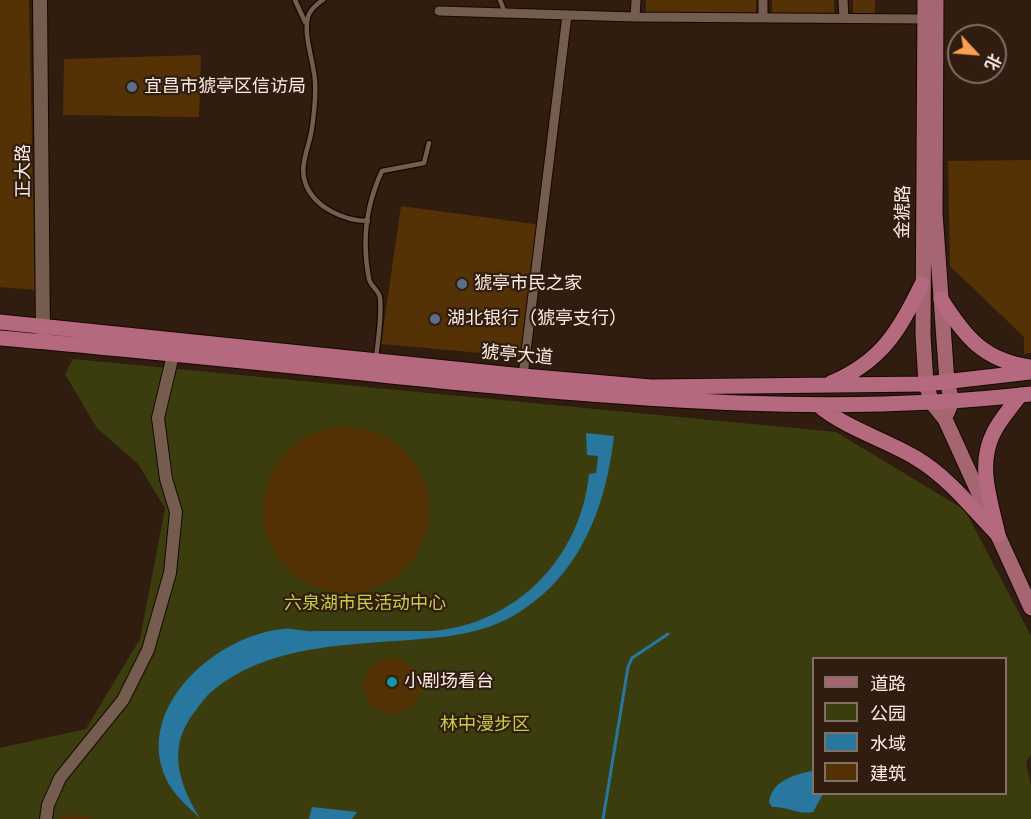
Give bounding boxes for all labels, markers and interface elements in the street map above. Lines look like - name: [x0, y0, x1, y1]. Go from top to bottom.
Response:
- north arrow: [947, 24, 1007, 84]
- text: 北: [980, 50, 1004, 73]
- place label: 宜昌市猇亭区信访局: [144, 76, 306, 98]
- marker: 宜昌市猇亭区信访局: [125, 80, 139, 94]
- street label: 正大路: [13, 144, 35, 198]
- street label: 金猇路: [893, 185, 915, 239]
- place label: 猇亭市民之家: [474, 273, 582, 295]
- marker: 猇亭市民之家: [455, 277, 469, 291]
- place label: 湖北银行（猇亭支行）: [447, 308, 627, 330]
- marker: 湖北银行（猇亭支行）: [428, 312, 442, 326]
- street label: 猇亭大道: [480, 342, 554, 370]
- park label: 六泉湖市民活动中心: [284, 593, 446, 615]
- legend: [812, 657, 1007, 795]
- place label: 小剧场看台: [404, 671, 494, 693]
- text: 道路: [870, 674, 906, 695]
- marker: 小剧场看台: [385, 675, 399, 689]
- text: 公园: [870, 704, 906, 725]
- park label: 林中漫步区: [440, 714, 530, 736]
- text: 水域: [870, 734, 906, 755]
- text: 建筑: [870, 764, 906, 785]

